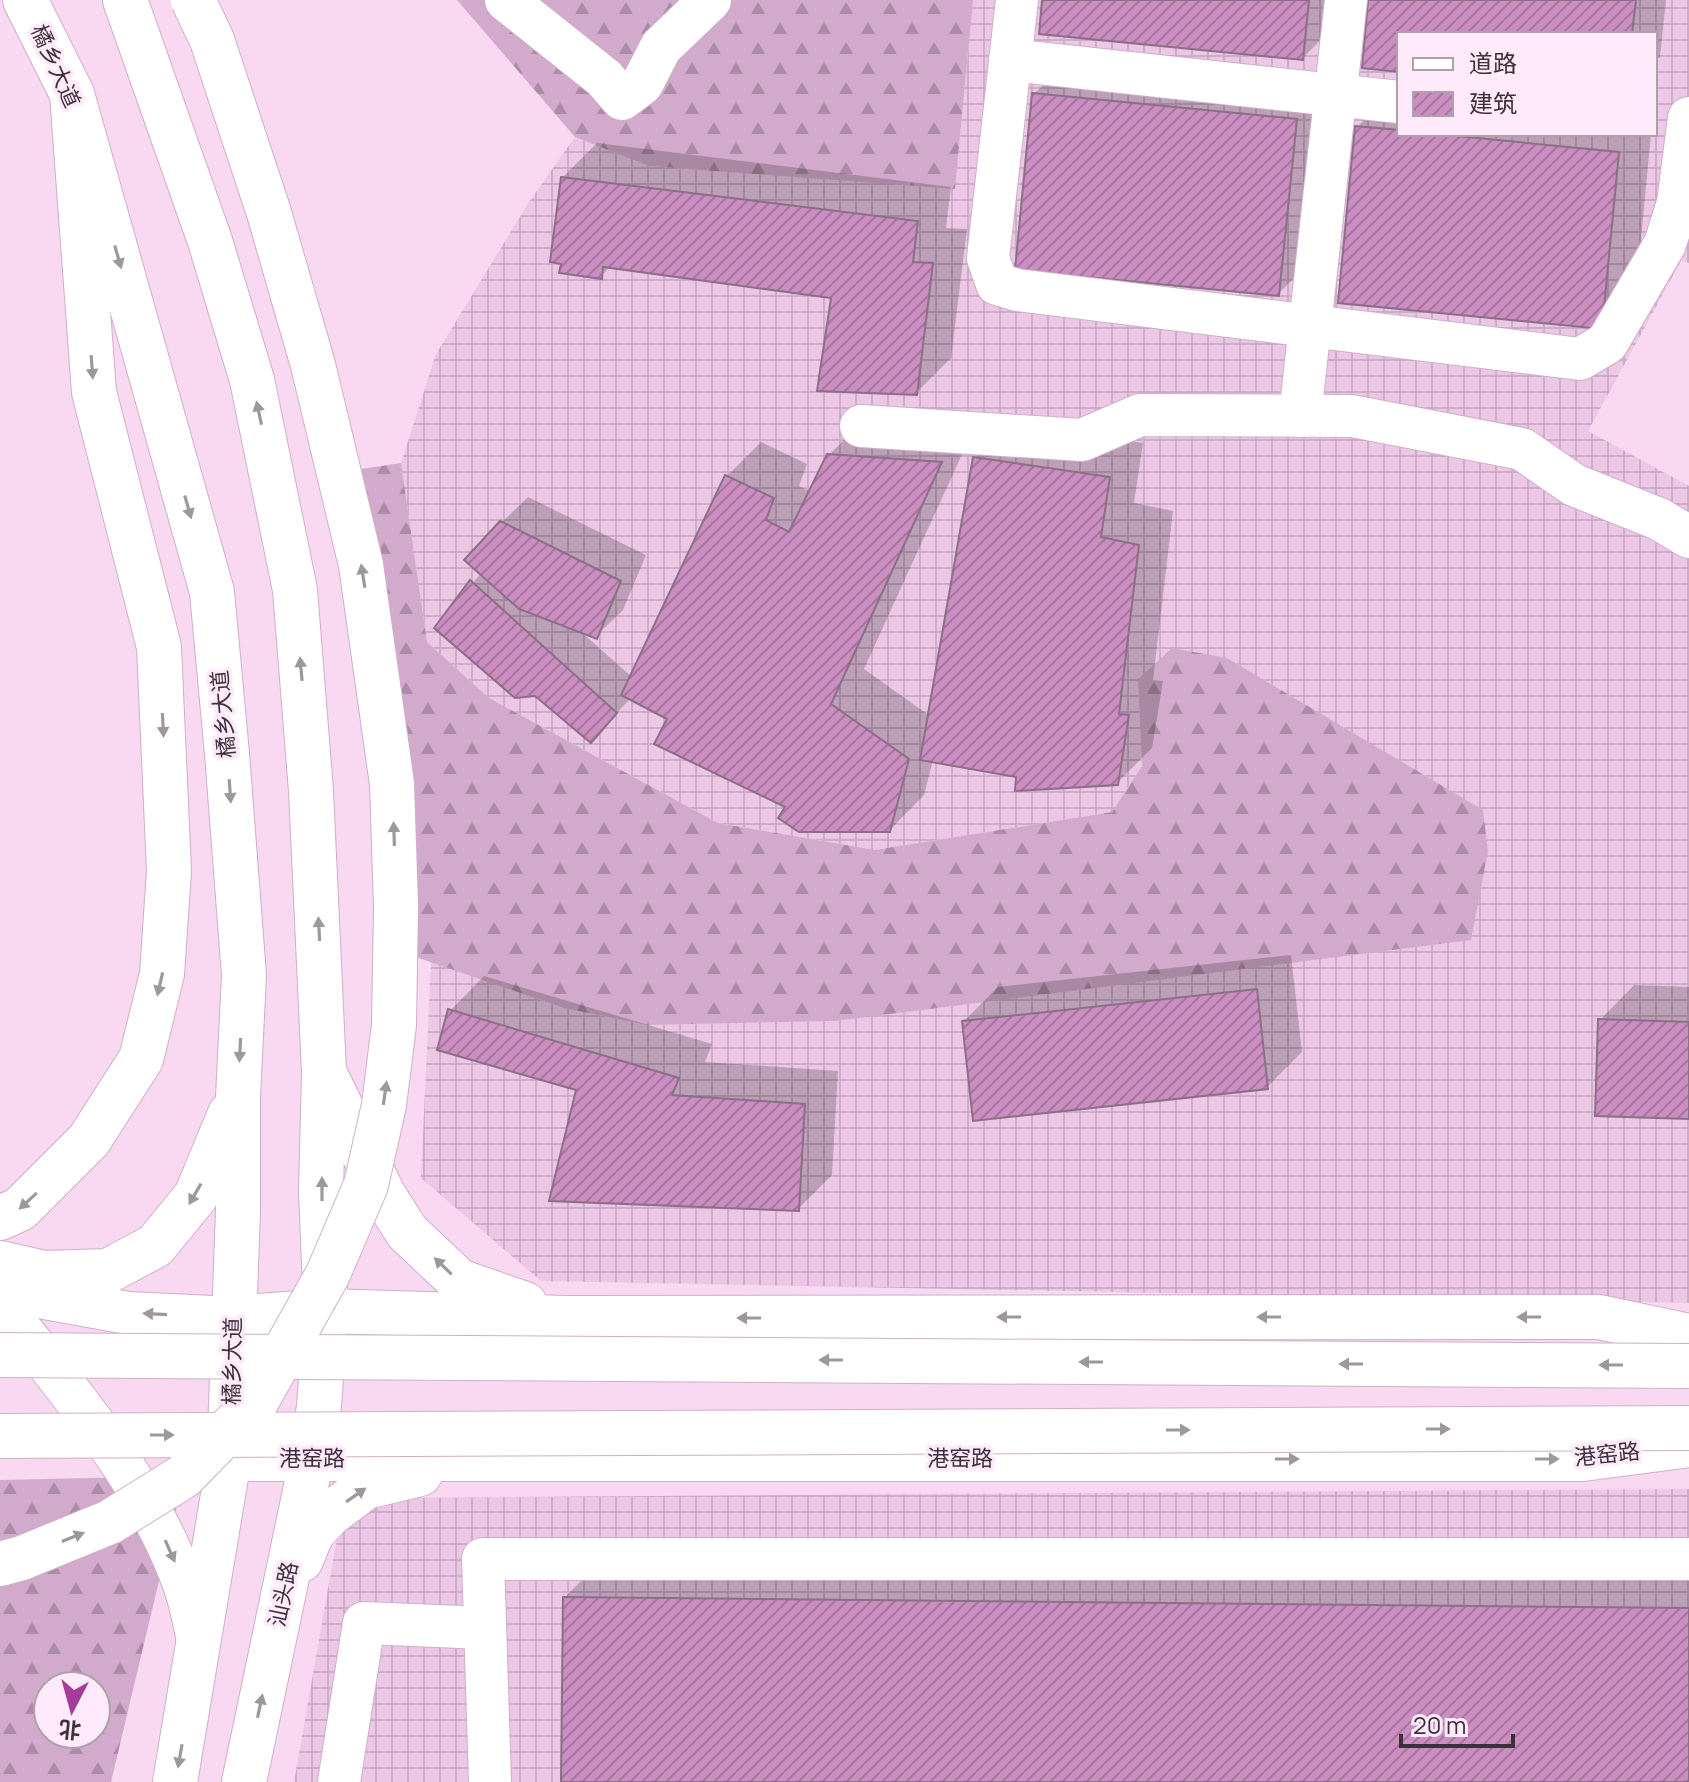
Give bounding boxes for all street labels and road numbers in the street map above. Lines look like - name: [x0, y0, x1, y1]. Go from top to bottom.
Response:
- street label: 橘乡大道: [24, 20, 88, 112]
- street label: 橘乡大道: [204, 669, 242, 759]
- street label: 橘乡大道: [216, 1317, 248, 1405]
- street label: 港窑路: [1573, 1436, 1641, 1472]
- street label: 港窑路: [279, 1443, 345, 1473]
- street label: 港窑路: [927, 1443, 993, 1473]
- street label: 汕头路: [261, 1559, 305, 1629]

